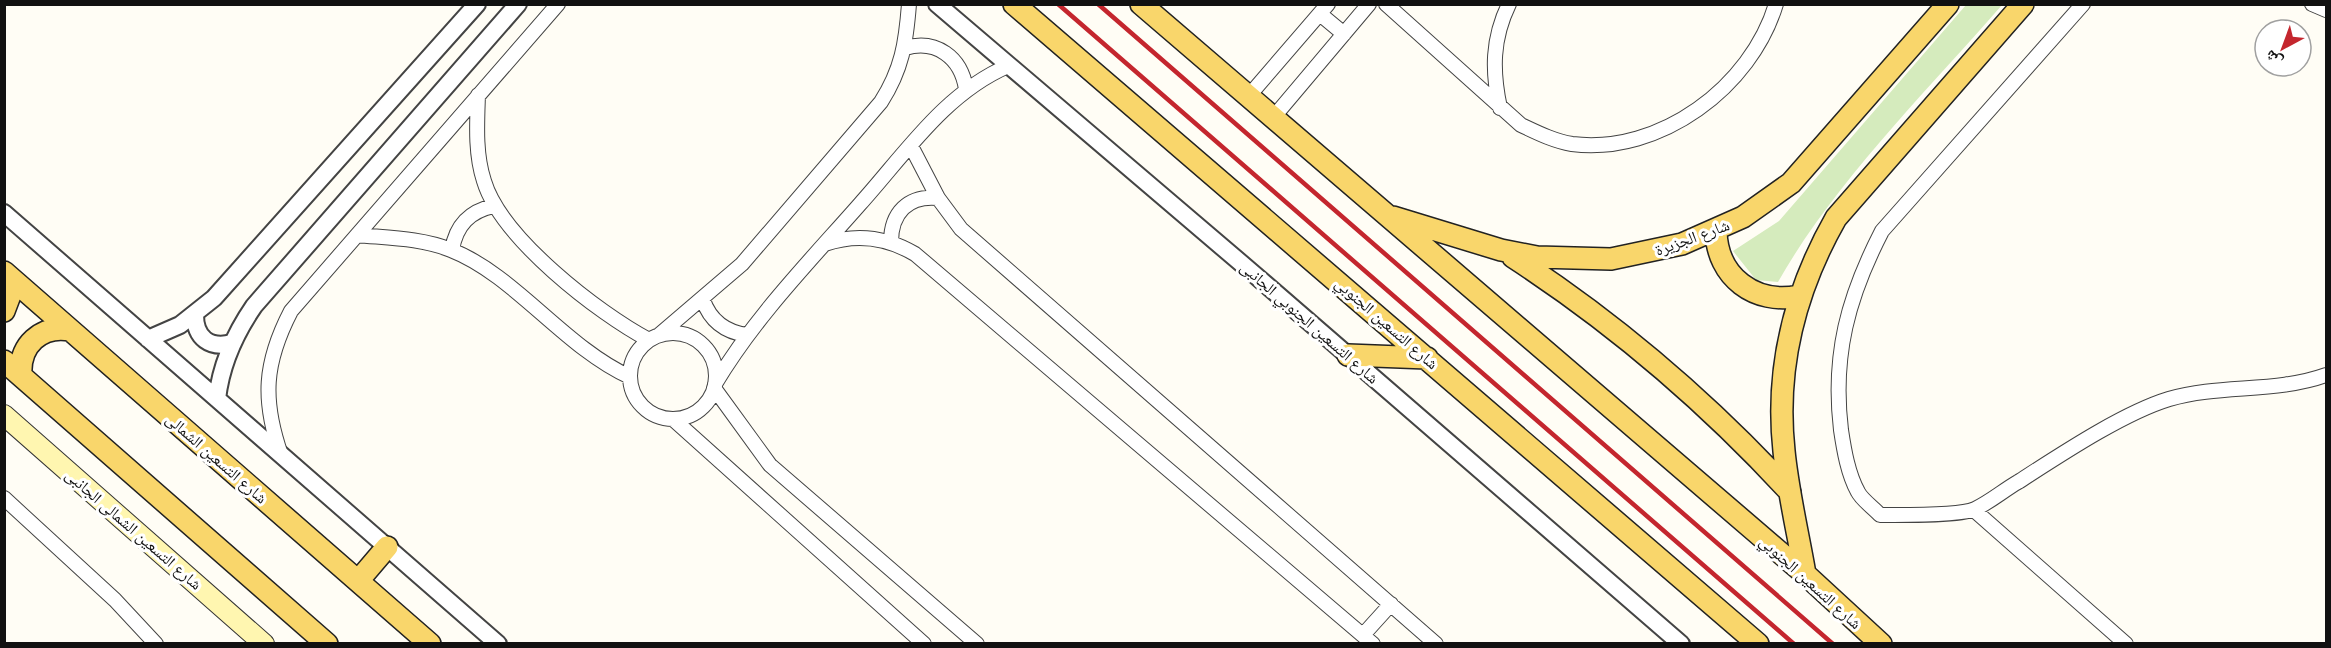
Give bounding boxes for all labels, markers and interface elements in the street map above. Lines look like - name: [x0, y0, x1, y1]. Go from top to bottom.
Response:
- north arrow: [2253, 18, 2313, 78]
- text: ش: [2260, 46, 2286, 72]
- street label: شارع الجزيرة: [1652, 214, 1732, 261]
- street label: شارع التسعين الجنوبي الجانبى: [1235, 256, 1383, 390]
- street label: شارع التسعين الجنوبي: [1329, 273, 1443, 376]
- street label: شارع التسعين الشمالى: [162, 409, 272, 508]
- street label: شارع التسعين الشمالى الجانبى: [61, 464, 206, 594]
- street label: شارع التسعين الجنوبي: [1754, 531, 1866, 635]

